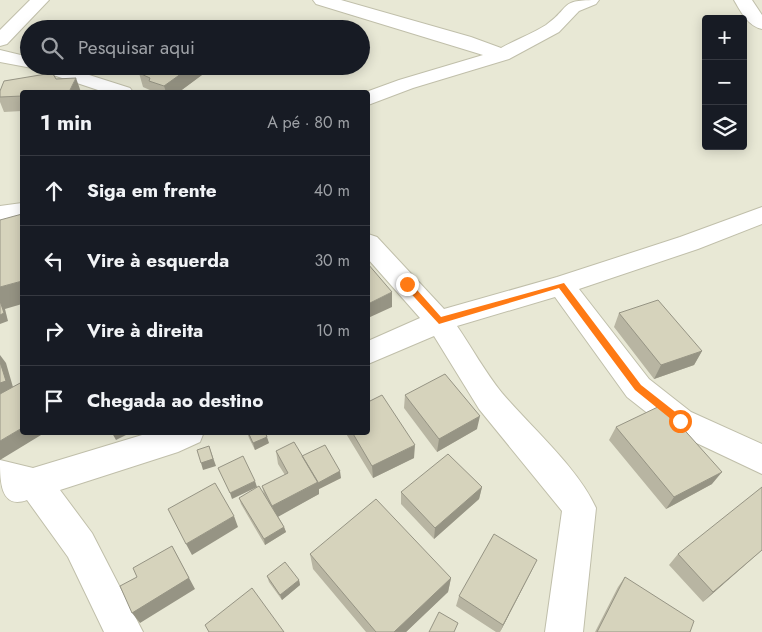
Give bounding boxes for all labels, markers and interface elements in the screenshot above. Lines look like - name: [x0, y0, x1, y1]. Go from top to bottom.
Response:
- map controls: [702, 15, 747, 150]
- button: +: [702, 15, 747, 60]
- search box: [20, 20, 370, 75]
- icon: search: [38, 34, 66, 62]
- text: Pesquisar aqui: [78, 34, 195, 61]
- button: −: [702, 60, 747, 105]
- button: layers: [702, 105, 747, 150]
- text: 1 min: [40, 108, 92, 138]
- text: A pé · 80 m: [267, 111, 350, 134]
- icon: ahead: [40, 177, 68, 205]
- text: Siga em frente: [87, 177, 217, 204]
- text: 40 m: [314, 179, 350, 202]
- icon: left: [40, 247, 68, 275]
- text: Vire à esquerda: [87, 247, 229, 274]
- text: 30 m: [314, 249, 350, 272]
- route end: [396, 273, 419, 296]
- icon: right: [40, 317, 68, 345]
- text: Vire à direita: [87, 317, 203, 344]
- text: 10 m: [316, 319, 350, 342]
- icon: arrive: [40, 387, 68, 415]
- text: Chegada ao destino: [87, 387, 263, 414]
- route start: [669, 410, 692, 433]

